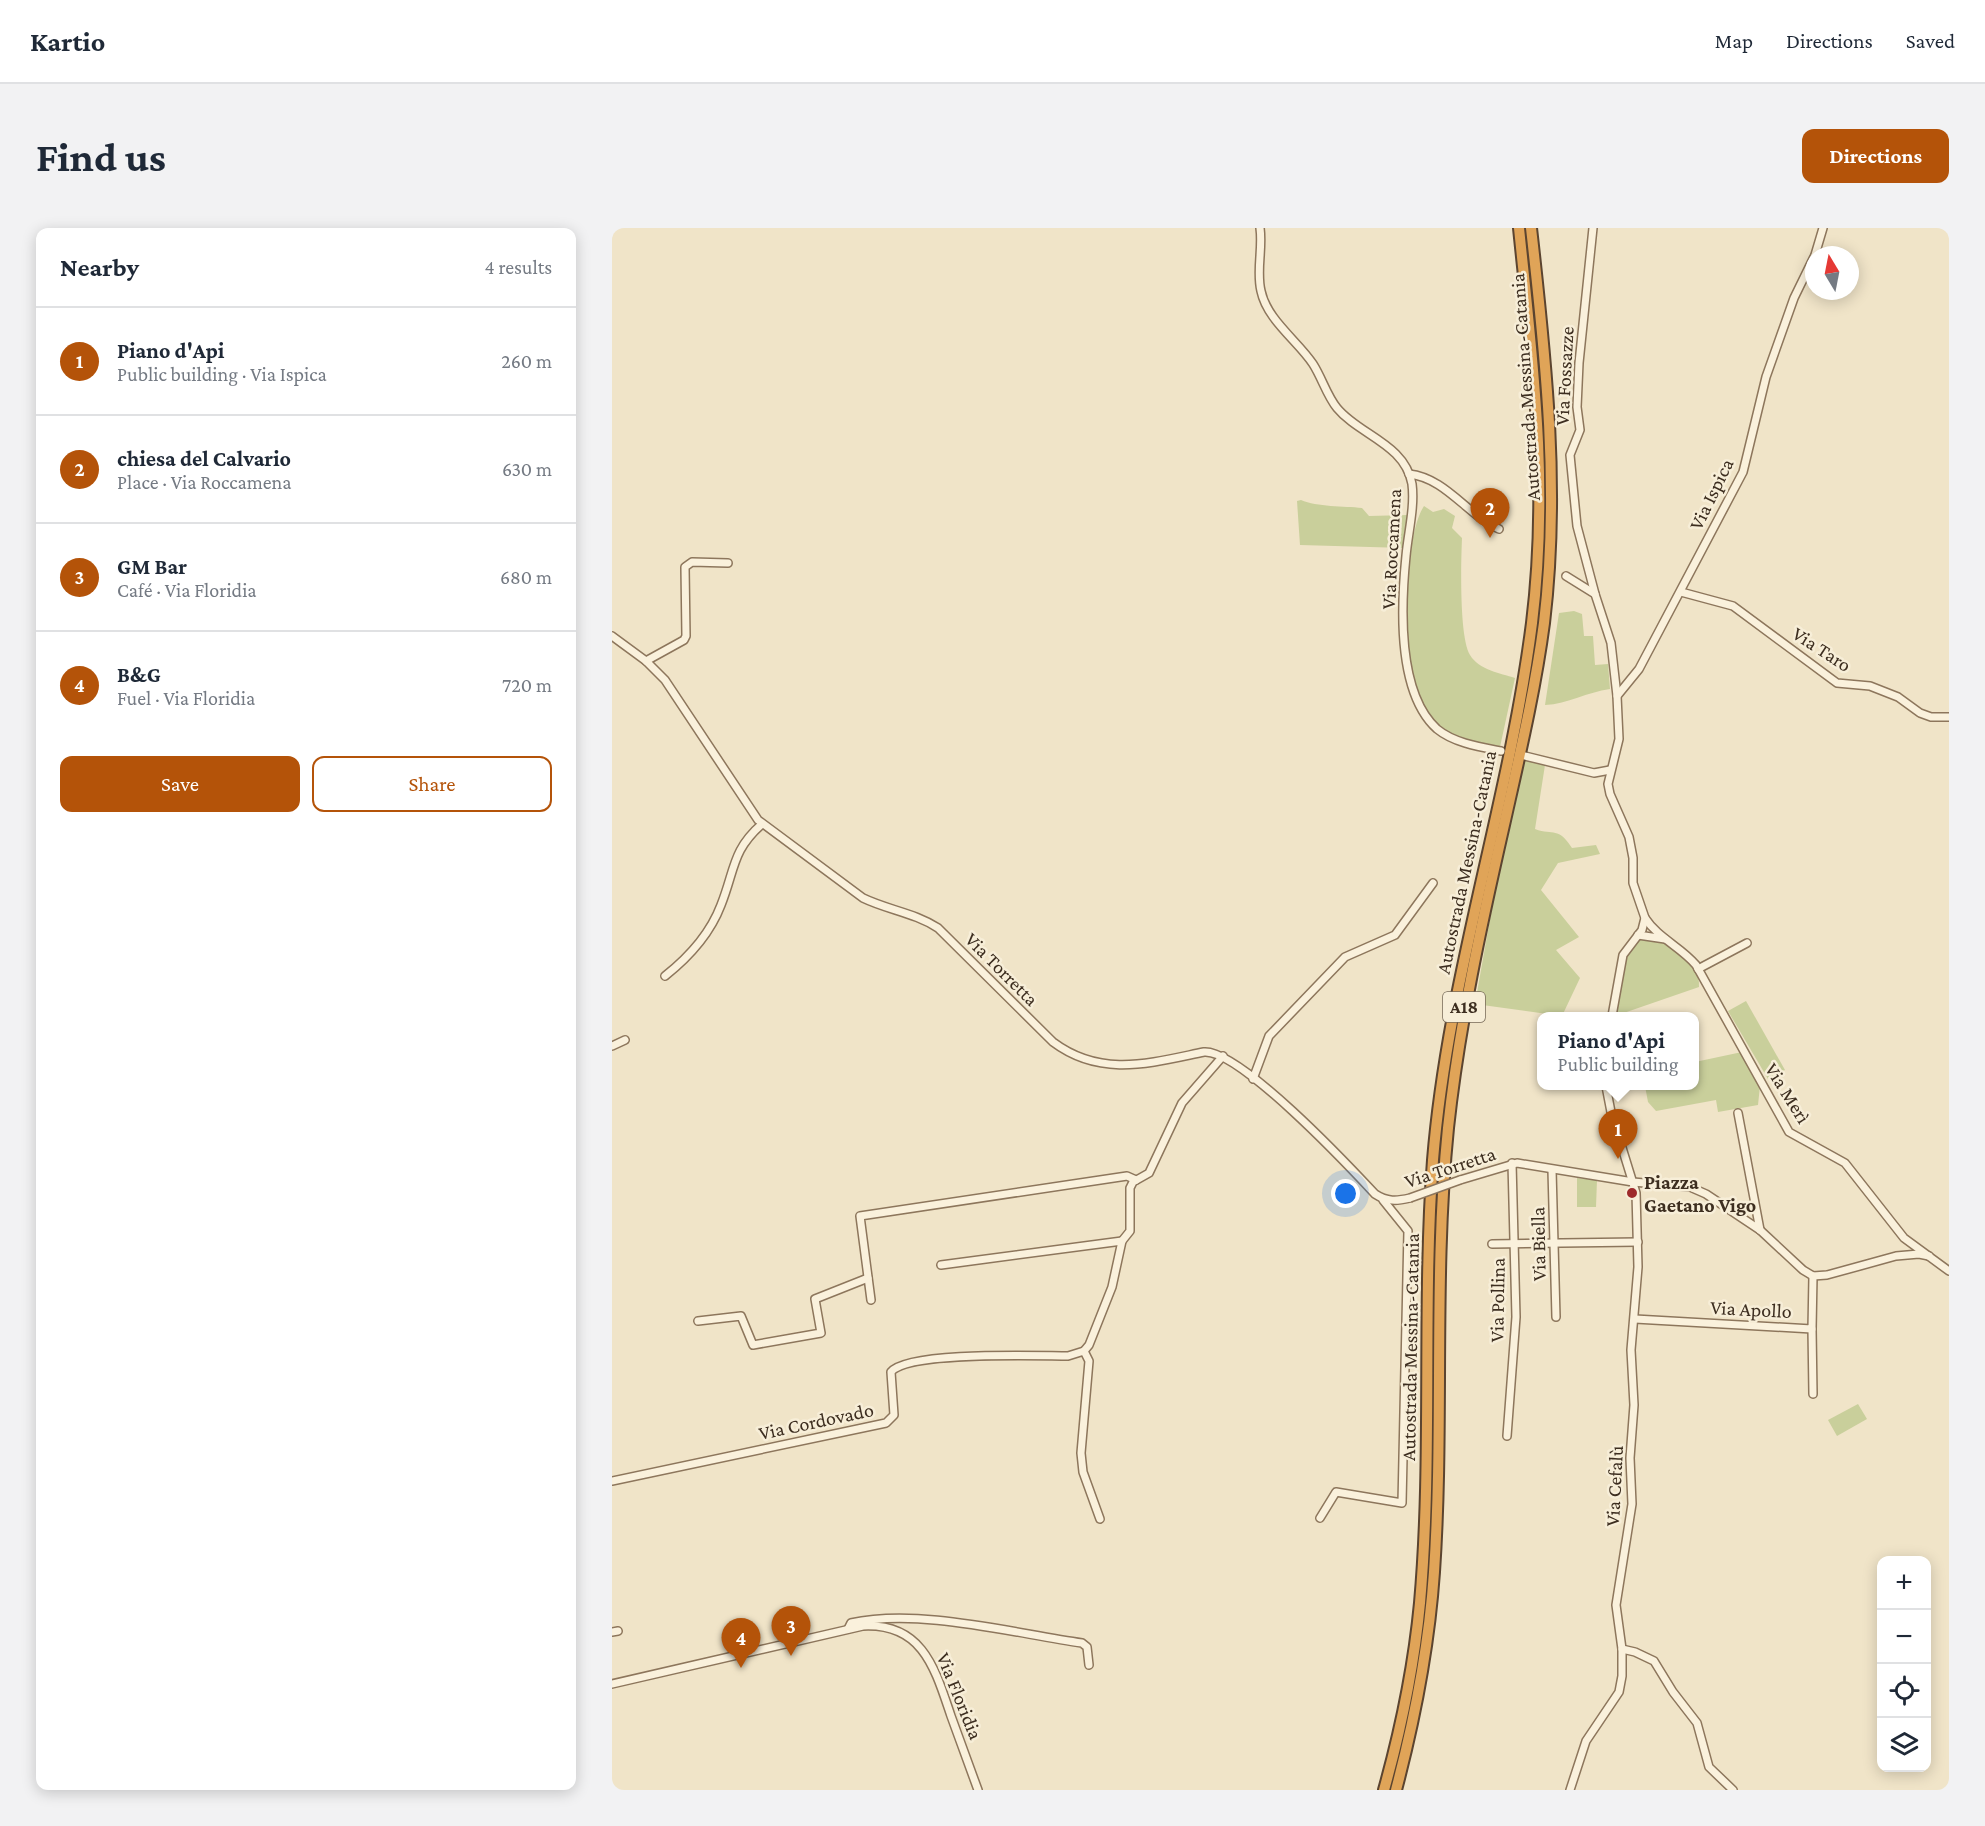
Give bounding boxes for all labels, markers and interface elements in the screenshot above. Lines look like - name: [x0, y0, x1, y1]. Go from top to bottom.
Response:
- text: Kartio: [30, 26, 105, 57]
- text: Map: [1715, 29, 1753, 53]
- text: Directions: [1786, 29, 1873, 53]
- text: Saved: [1906, 29, 1955, 53]
- button: Directions: [1802, 129, 1949, 183]
- text: Find us: [36, 133, 166, 180]
- north arrow: [1805, 246, 1859, 300]
- text: Nearby: [60, 253, 139, 282]
- text: 4 results: [485, 256, 552, 278]
- street label: Autostrada Messina-Catania: [1506, 273, 1544, 501]
- street label: Via Fossazze: [1550, 326, 1578, 426]
- text: Piano d'Api: [117, 338, 224, 363]
- text: 1: [76, 350, 83, 372]
- text: 260 m: [501, 350, 552, 372]
- text: Public building · Via Ispica: [117, 363, 327, 385]
- text: chiesa del Calvario: [117, 446, 291, 471]
- street label: Via Ispica: [1684, 455, 1739, 534]
- text: 2: [74, 458, 85, 480]
- text: 630 m: [502, 458, 552, 480]
- text: Place · Via Roccamena: [117, 471, 292, 493]
- street label: Via Roccamena: [1377, 488, 1405, 610]
- pin: 2: [1470, 488, 1510, 538]
- text: GM Bar: [117, 554, 187, 579]
- text: 3: [75, 566, 84, 588]
- text: 680 m: [500, 566, 552, 588]
- text: Café · Via Floridia: [117, 579, 257, 601]
- street label: Via Taro: [1789, 622, 1855, 676]
- text: B&G: [117, 662, 161, 687]
- text: 4: [74, 674, 85, 696]
- text: 720 m: [502, 674, 552, 696]
- text: Fuel · Via Floridia: [117, 687, 255, 709]
- street label: Autostrada Messina-Catania: [1432, 748, 1500, 976]
- button: Save: [60, 756, 300, 812]
- button: Share: [312, 756, 552, 812]
- street label: Via Torretta: [961, 928, 1043, 1010]
- road number: A18: [1443, 992, 1485, 1022]
- popup: [1537, 1012, 1699, 1090]
- text: Piano d'Api: [1558, 1028, 1665, 1053]
- text: Public building: [1558, 1053, 1679, 1075]
- street label: Via Merì: [1761, 1059, 1815, 1127]
- pin: 1: [1598, 1110, 1638, 1159]
- street label: Via Torretta: [1402, 1142, 1498, 1192]
- place label: Piazza Gaetano Vigo: [1644, 1171, 1756, 1216]
- your location: [1331, 1179, 1360, 1208]
- marker: Piazza Gaetano Vigo: [1625, 1186, 1639, 1200]
- street label: Via Biella: [1526, 1207, 1550, 1281]
- street label: Autostrada Messina-Catania: [1397, 1233, 1423, 1461]
- street label: Via Pollina: [1485, 1257, 1509, 1343]
- street label: Via Apollo: [1710, 1296, 1792, 1323]
- street label: Via Cordovado: [757, 1398, 876, 1444]
- street label: Via Cefalù: [1601, 1445, 1627, 1527]
- map controls: [1877, 1556, 1931, 1772]
- button: +: [1877, 1556, 1931, 1610]
- pin: 3: [772, 1606, 810, 1656]
- button: −: [1877, 1610, 1931, 1664]
- pin: 4: [722, 1618, 760, 1668]
- street label: Via Floridia: [933, 1649, 987, 1743]
- button: locate: [1877, 1664, 1931, 1718]
- button: layers: [1877, 1718, 1931, 1772]

